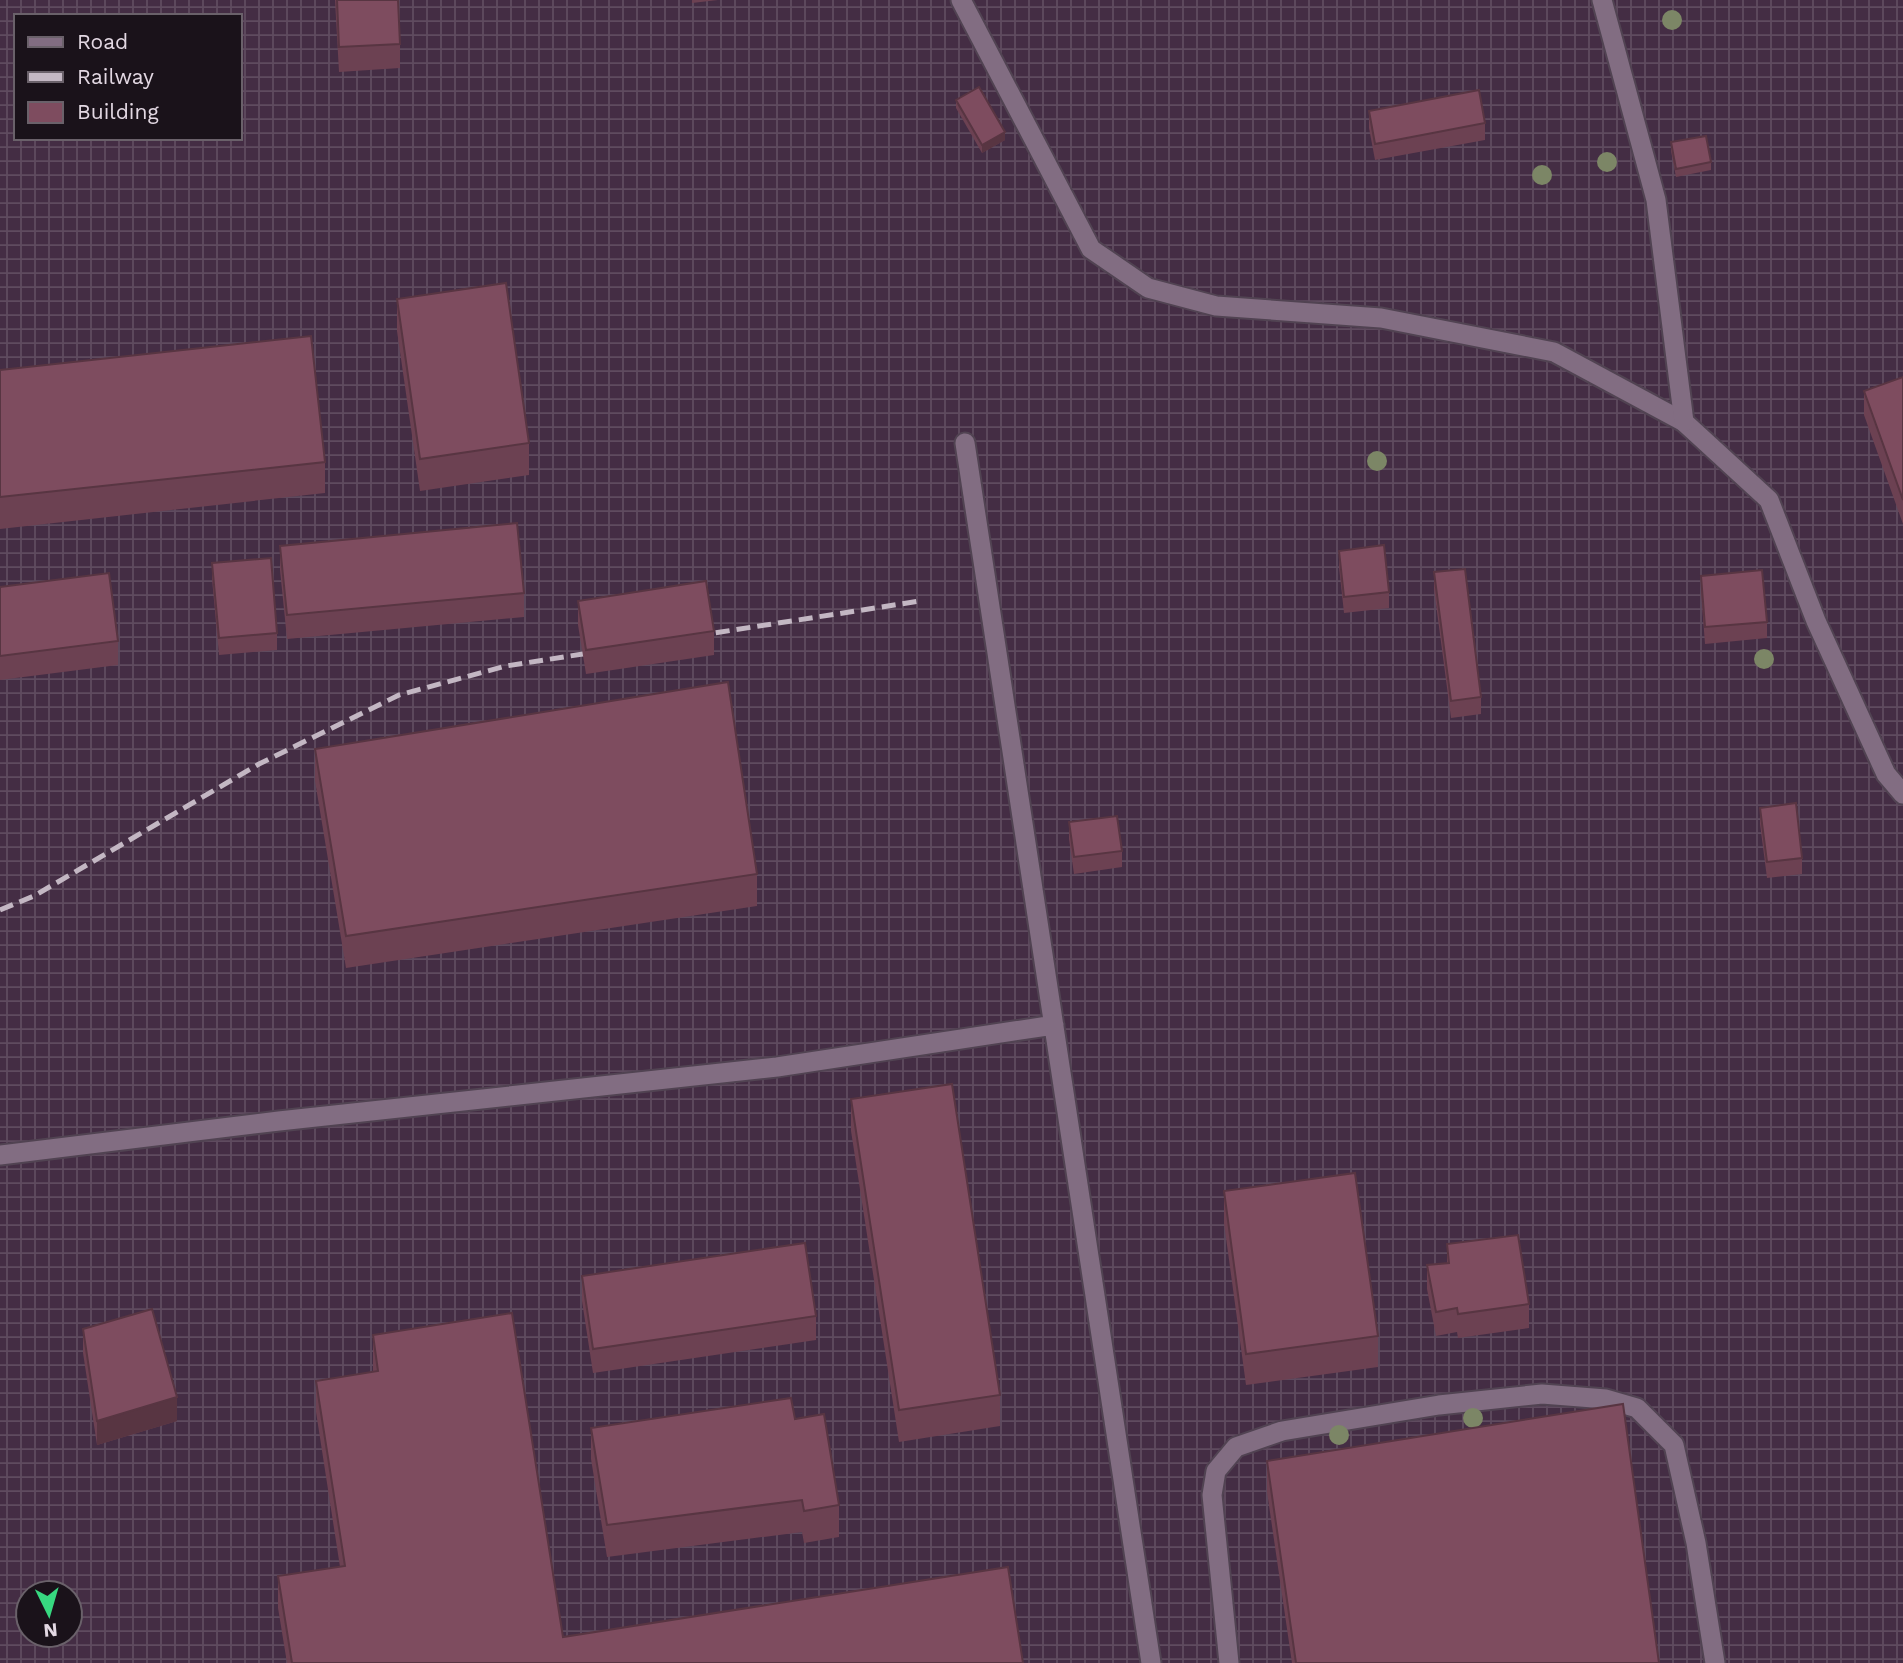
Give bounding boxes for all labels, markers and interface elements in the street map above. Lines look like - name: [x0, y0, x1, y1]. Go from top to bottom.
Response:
- legend: [14, 14, 242, 140]
- text: Road: [77, 29, 128, 54]
- text: Railway: [77, 64, 154, 89]
- text: Building: [77, 99, 159, 124]
- north arrow: [14, 1579, 84, 1649]
- text: N: [42, 1618, 58, 1643]

